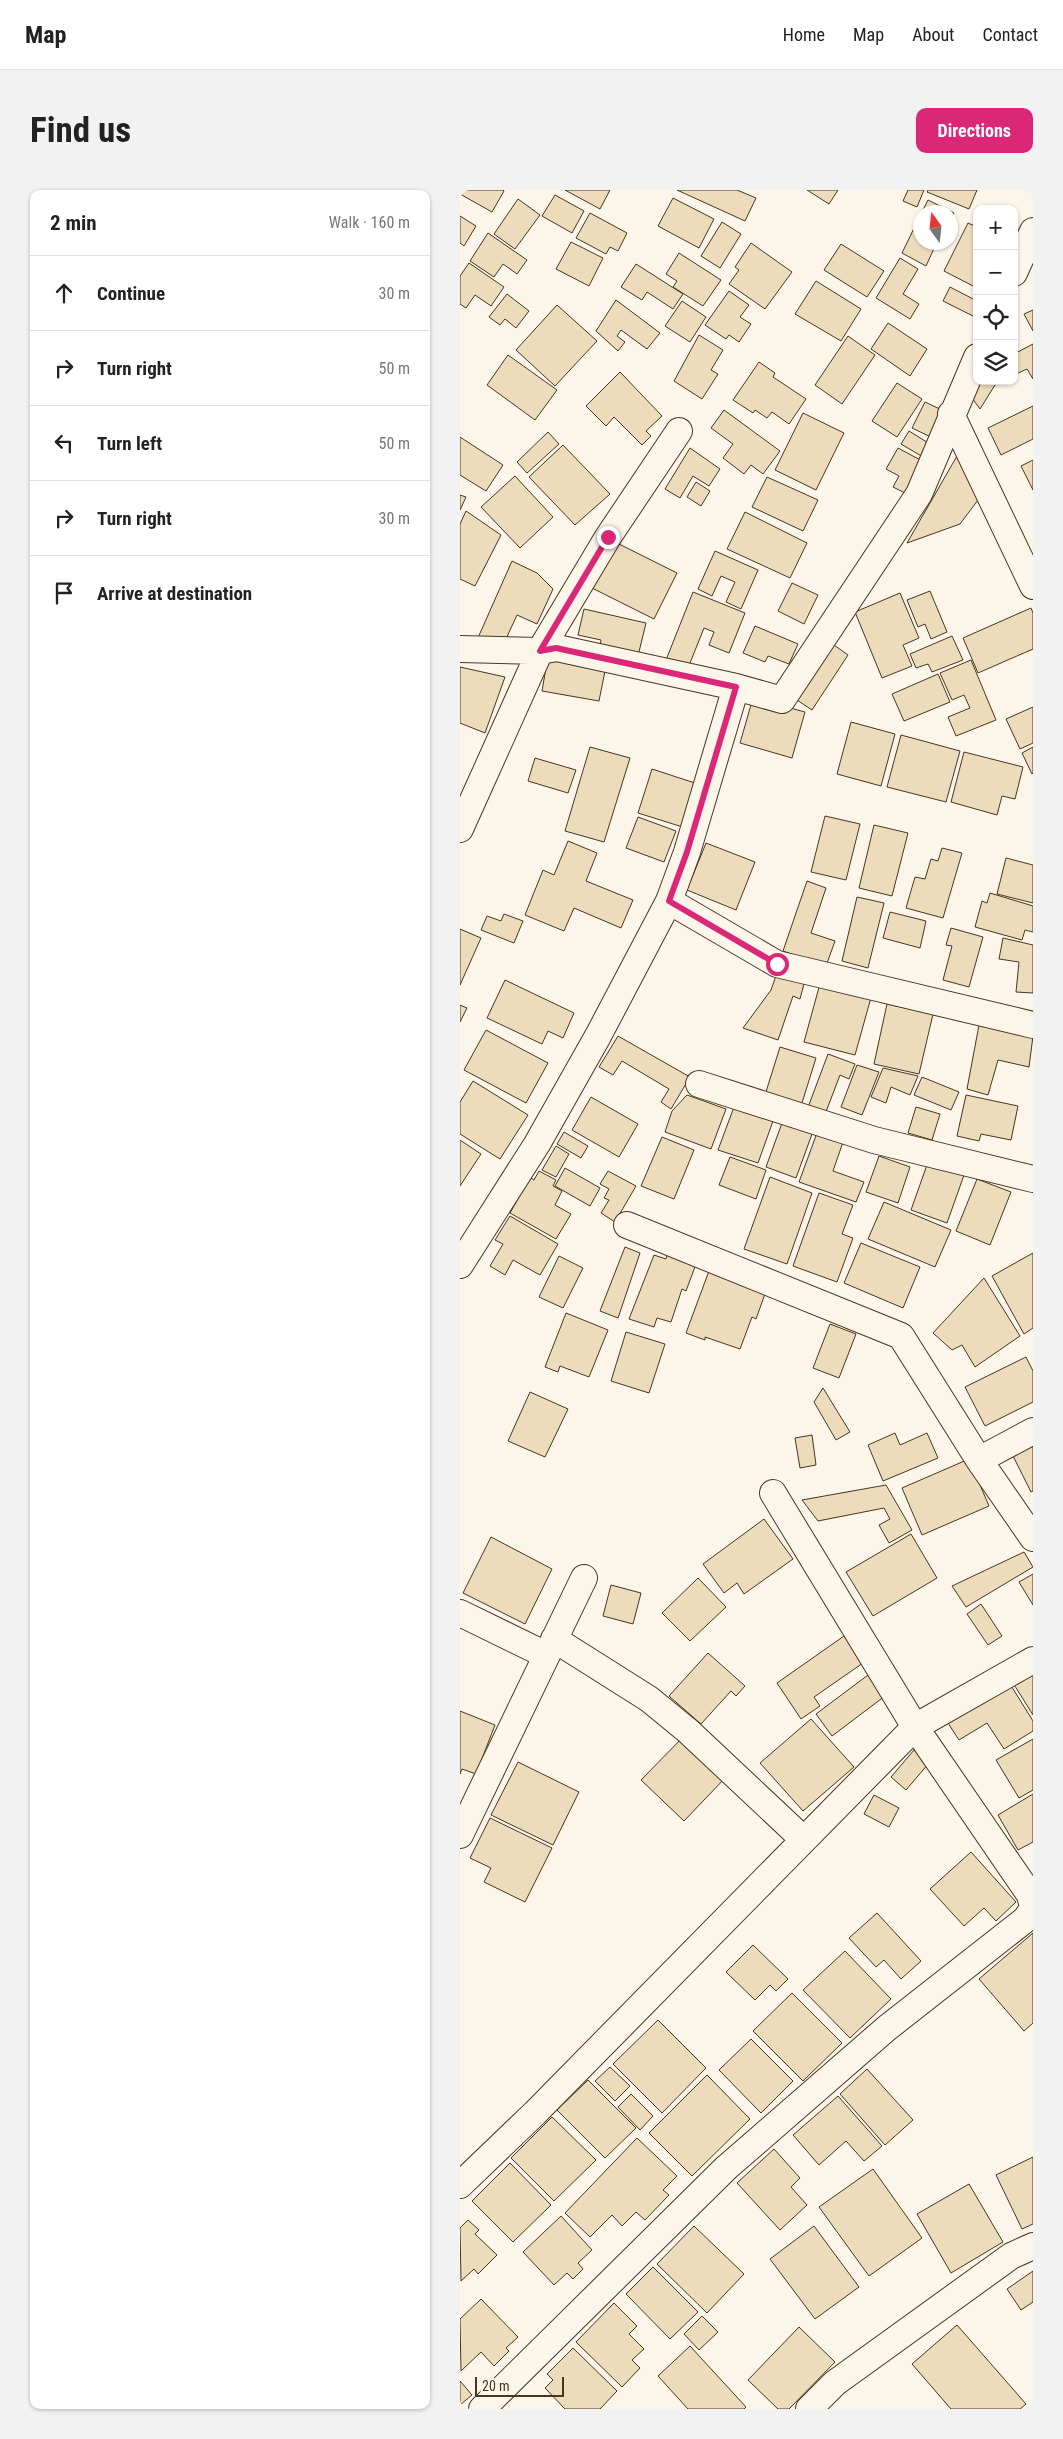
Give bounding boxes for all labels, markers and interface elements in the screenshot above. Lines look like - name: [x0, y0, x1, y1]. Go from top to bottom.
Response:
- text: Map: [25, 21, 66, 49]
- text: Home: [783, 24, 825, 45]
- text: Map: [853, 24, 884, 45]
- text: About: [912, 24, 954, 45]
- text: Contact: [982, 24, 1038, 45]
- button: Directions: [916, 108, 1033, 153]
- text: Find us: [30, 110, 131, 151]
- north arrow: [913, 205, 958, 250]
- map controls: [973, 205, 1018, 385]
- button: +: [973, 205, 1018, 250]
- text: 2 min: [50, 211, 97, 235]
- text: Walk · 160 m: [329, 213, 410, 232]
- button: −: [973, 250, 1018, 295]
- icon: ahead: [50, 279, 78, 307]
- text: Continue: [97, 282, 165, 305]
- text: 30 m: [378, 284, 410, 303]
- button: locate: [973, 295, 1018, 340]
- button: layers: [973, 340, 1018, 385]
- icon: right: [50, 354, 78, 382]
- text: Turn right: [97, 357, 172, 380]
- text: 50 m: [378, 359, 410, 378]
- icon: left: [50, 429, 78, 457]
- text: Turn left: [97, 432, 162, 455]
- text: 50 m: [378, 434, 410, 453]
- icon: right: [50, 504, 78, 532]
- text: Turn right: [97, 507, 172, 530]
- text: 30 m: [378, 509, 410, 528]
- route end: [597, 526, 620, 549]
- icon: arrive: [50, 579, 78, 607]
- text: Arrive at destination: [97, 582, 252, 605]
- route start: [766, 953, 789, 976]
- scale bar: [475, 2374, 564, 2397]
- text: 20 m: [482, 2378, 510, 2394]

